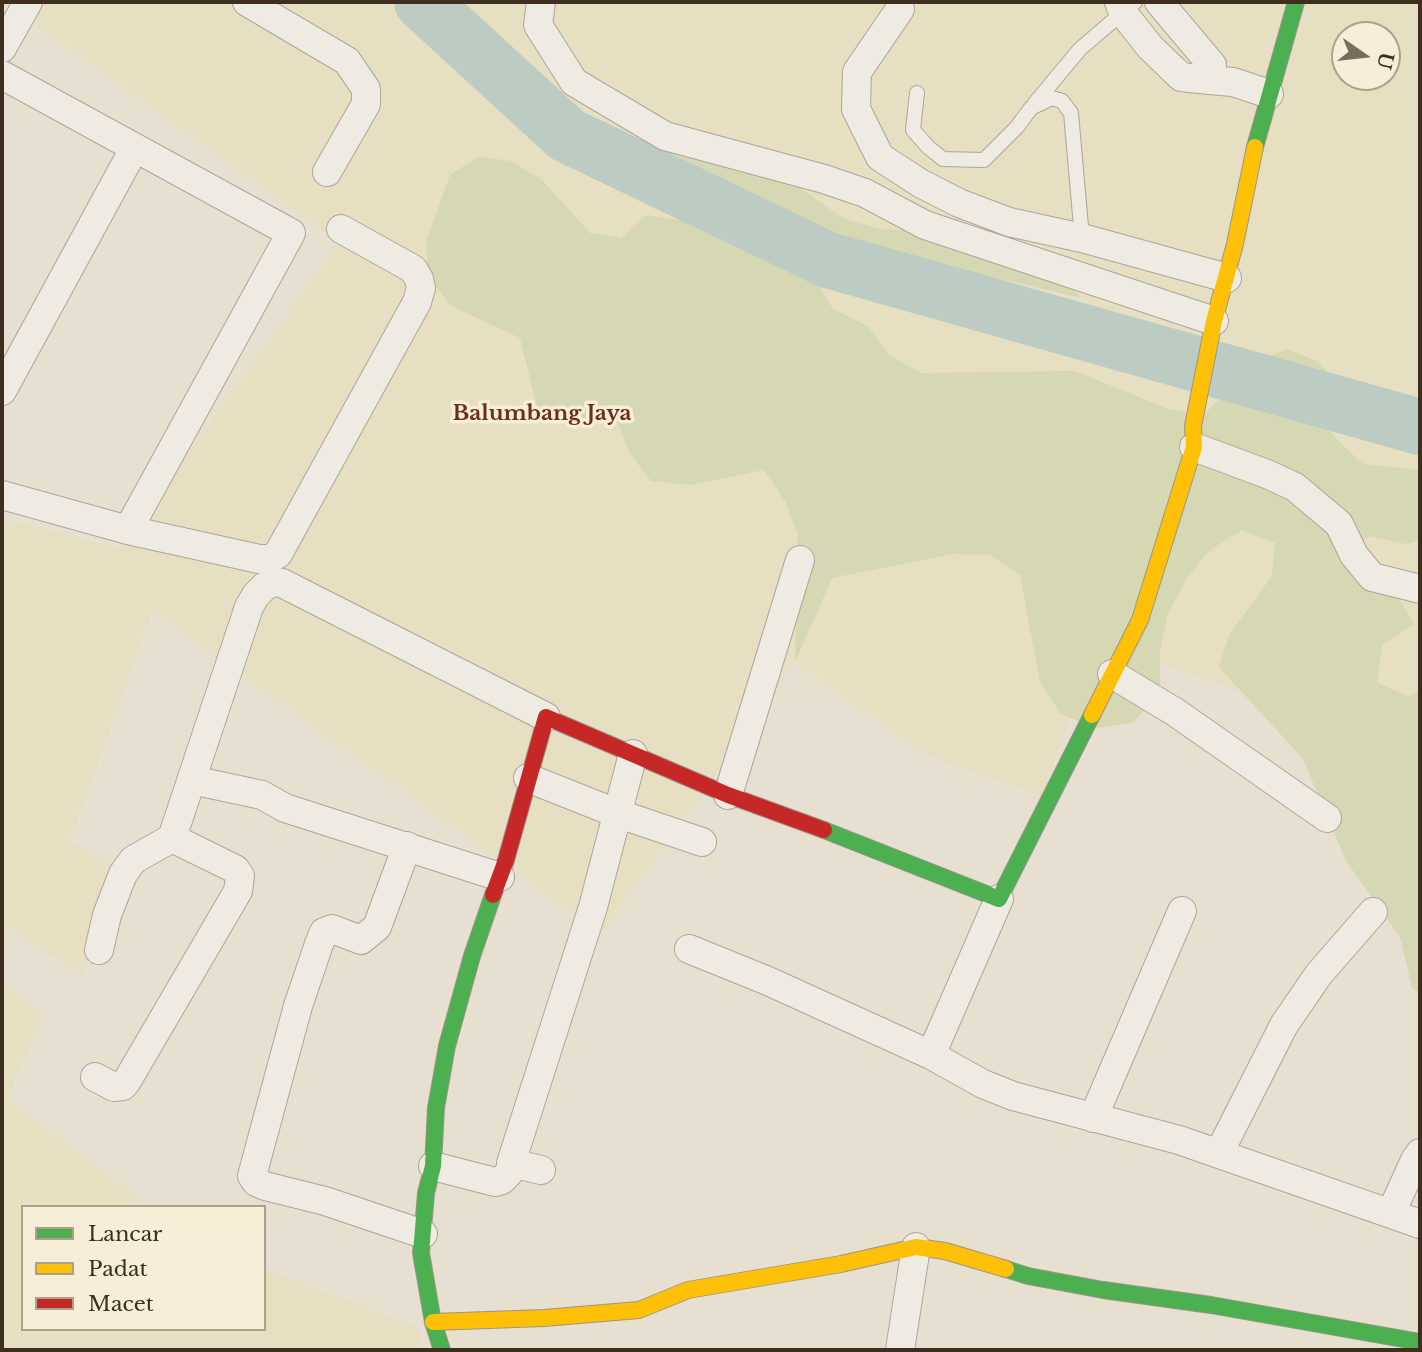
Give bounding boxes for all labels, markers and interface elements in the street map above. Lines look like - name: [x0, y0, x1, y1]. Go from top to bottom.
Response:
- north arrow: [1331, 21, 1401, 91]
- text: U: [1372, 50, 1398, 72]
- district label: Balumbang Jaya: [452, 401, 632, 427]
- legend: [21, 1205, 266, 1331]
- text: Lancar: [88, 1221, 162, 1247]
- text: Padat: [88, 1256, 148, 1282]
- text: Macet: [88, 1291, 154, 1317]

